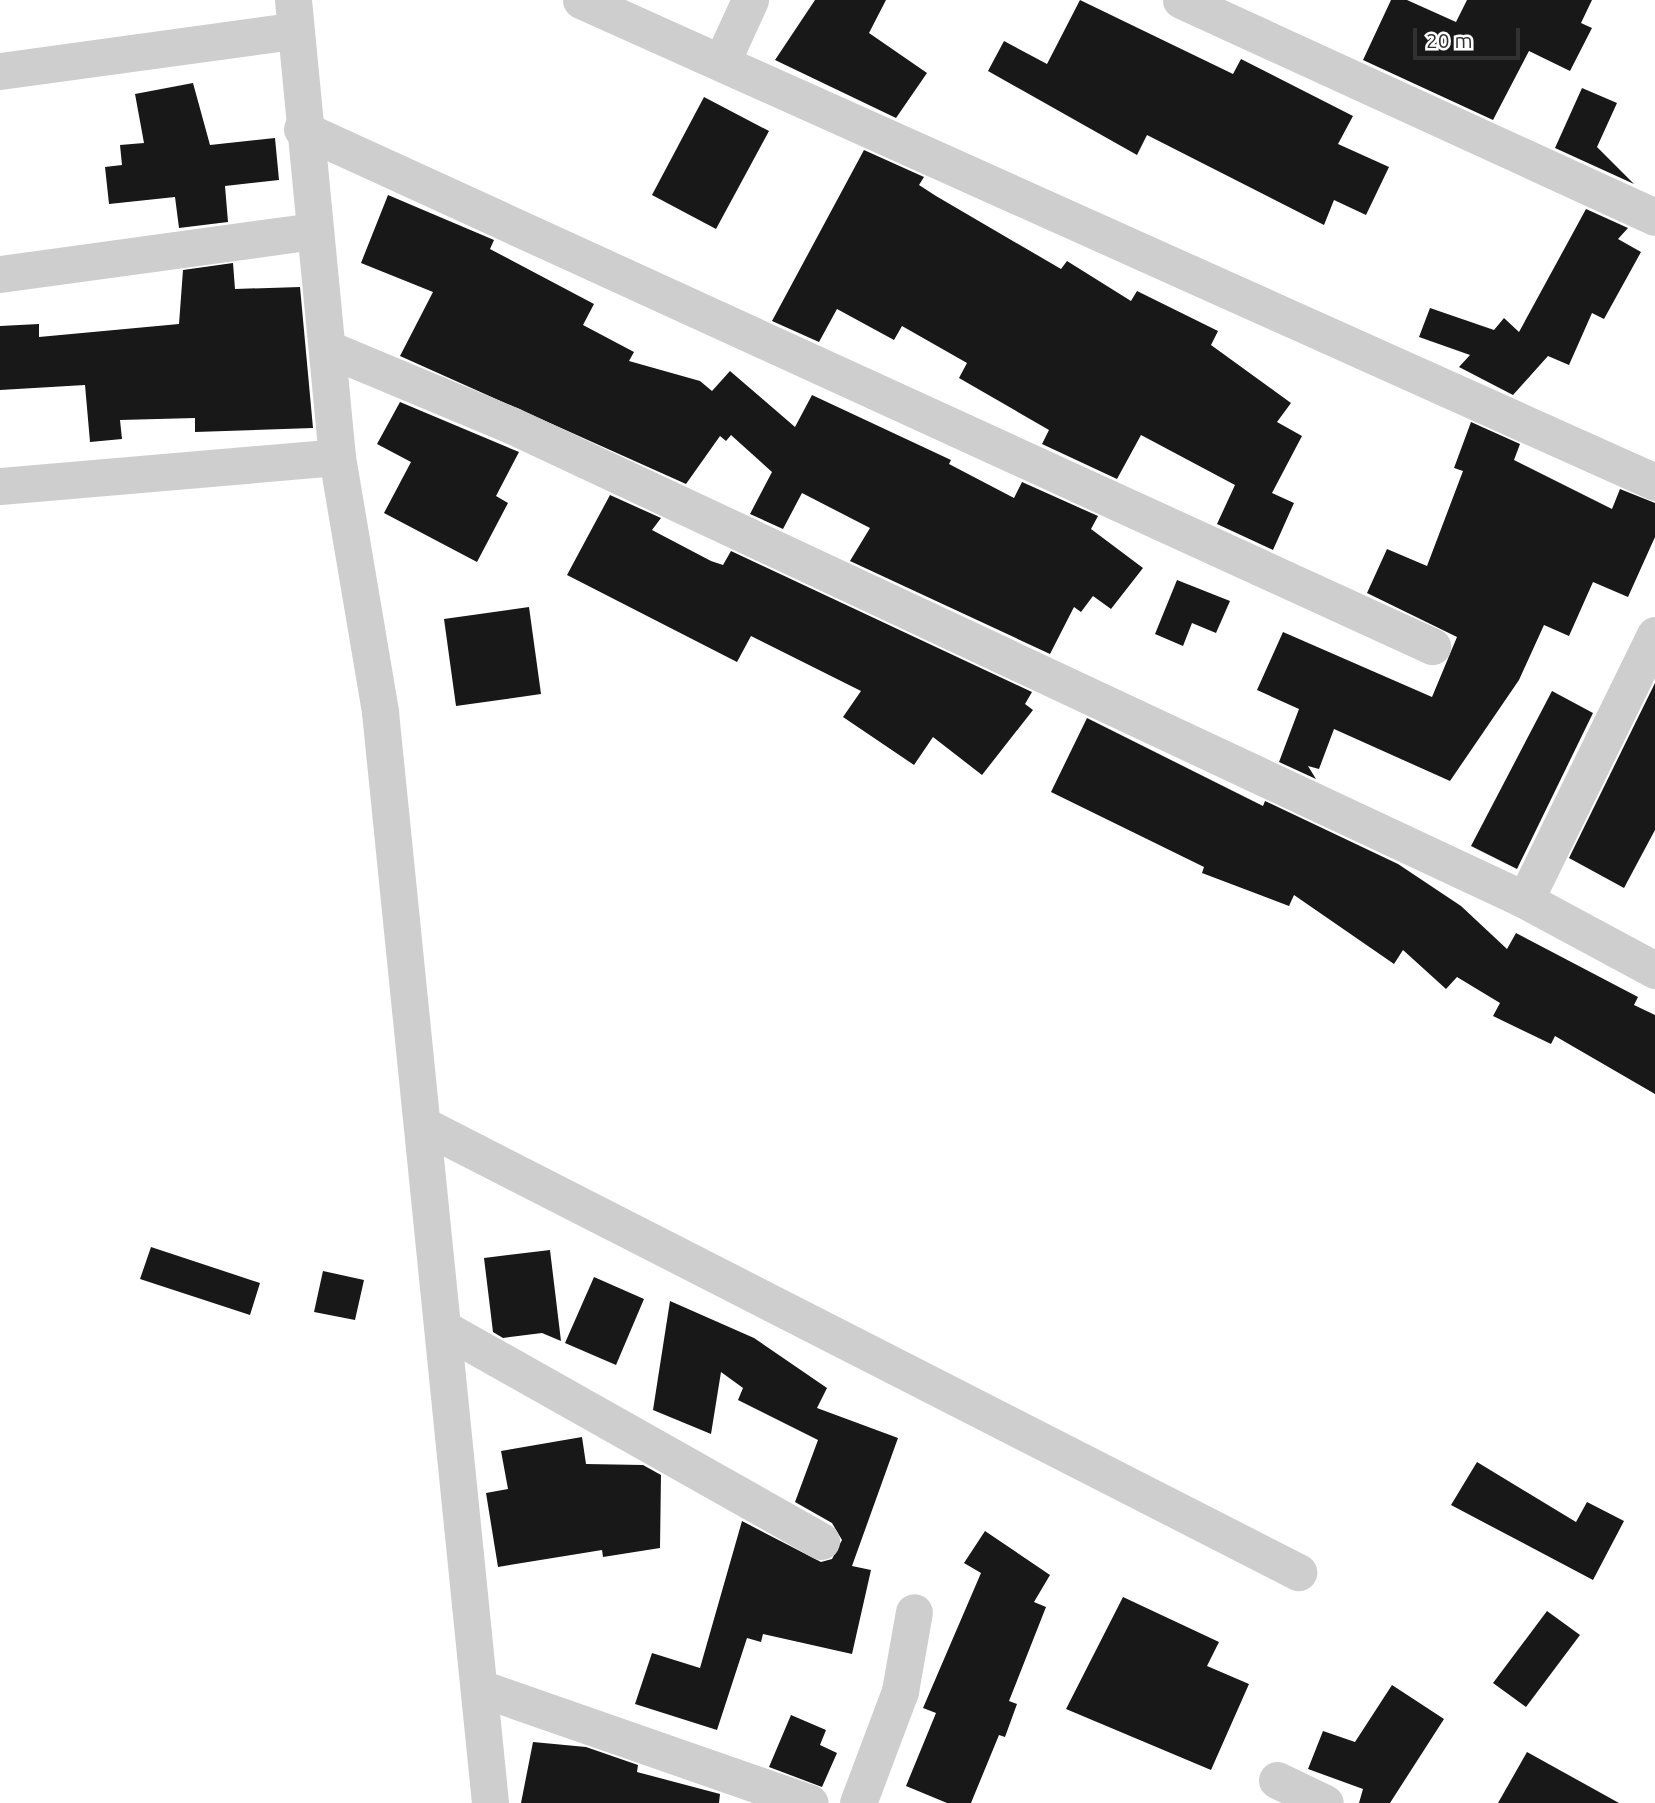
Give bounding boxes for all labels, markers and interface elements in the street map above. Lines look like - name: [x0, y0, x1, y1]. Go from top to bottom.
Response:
- scale bar: [1417, 14, 1524, 58]
- text: 20 m: [1426, 28, 1473, 52]

